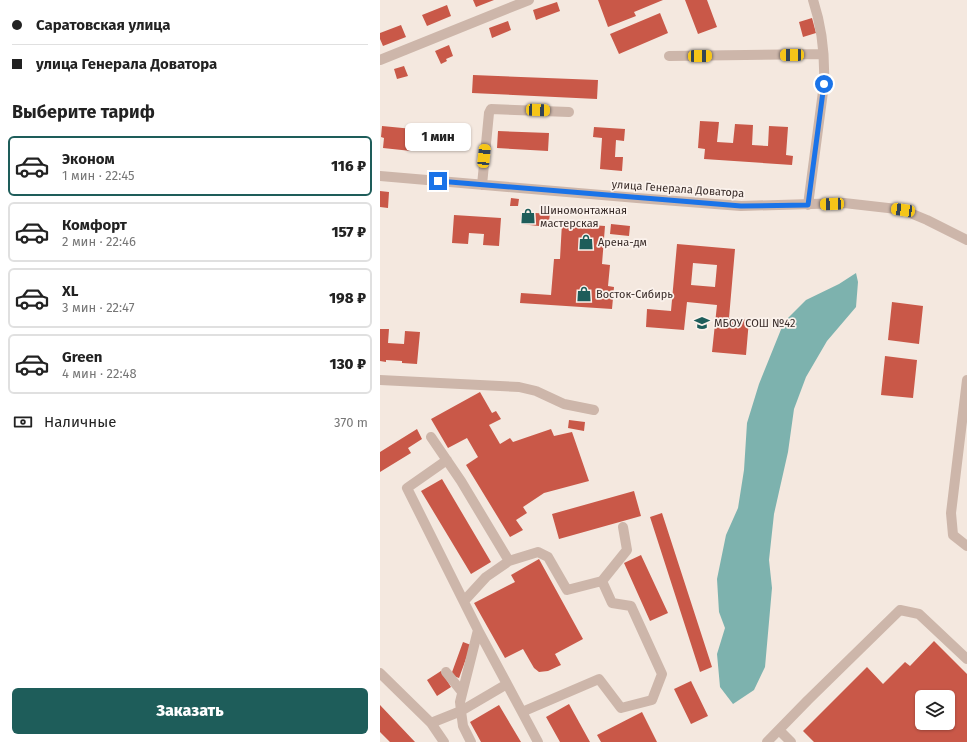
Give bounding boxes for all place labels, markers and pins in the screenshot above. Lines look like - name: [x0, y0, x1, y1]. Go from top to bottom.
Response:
- place label: Шиномонтажная мастерская: [540, 204, 627, 230]
- shop icon: Шиномонтажная мастерская: [519, 207, 537, 225]
- shop icon: Арена-дм: [577, 233, 595, 251]
- place label: Арена-дм: [598, 236, 647, 249]
- shop icon: Восток-Сибирь: [575, 285, 593, 303]
- place label: Восток-Сибирь: [596, 288, 673, 301]
- school or university icon: МБОУ СОШ №42: [693, 314, 711, 332]
- place label: МБОУ СОШ №42: [714, 317, 795, 330]

